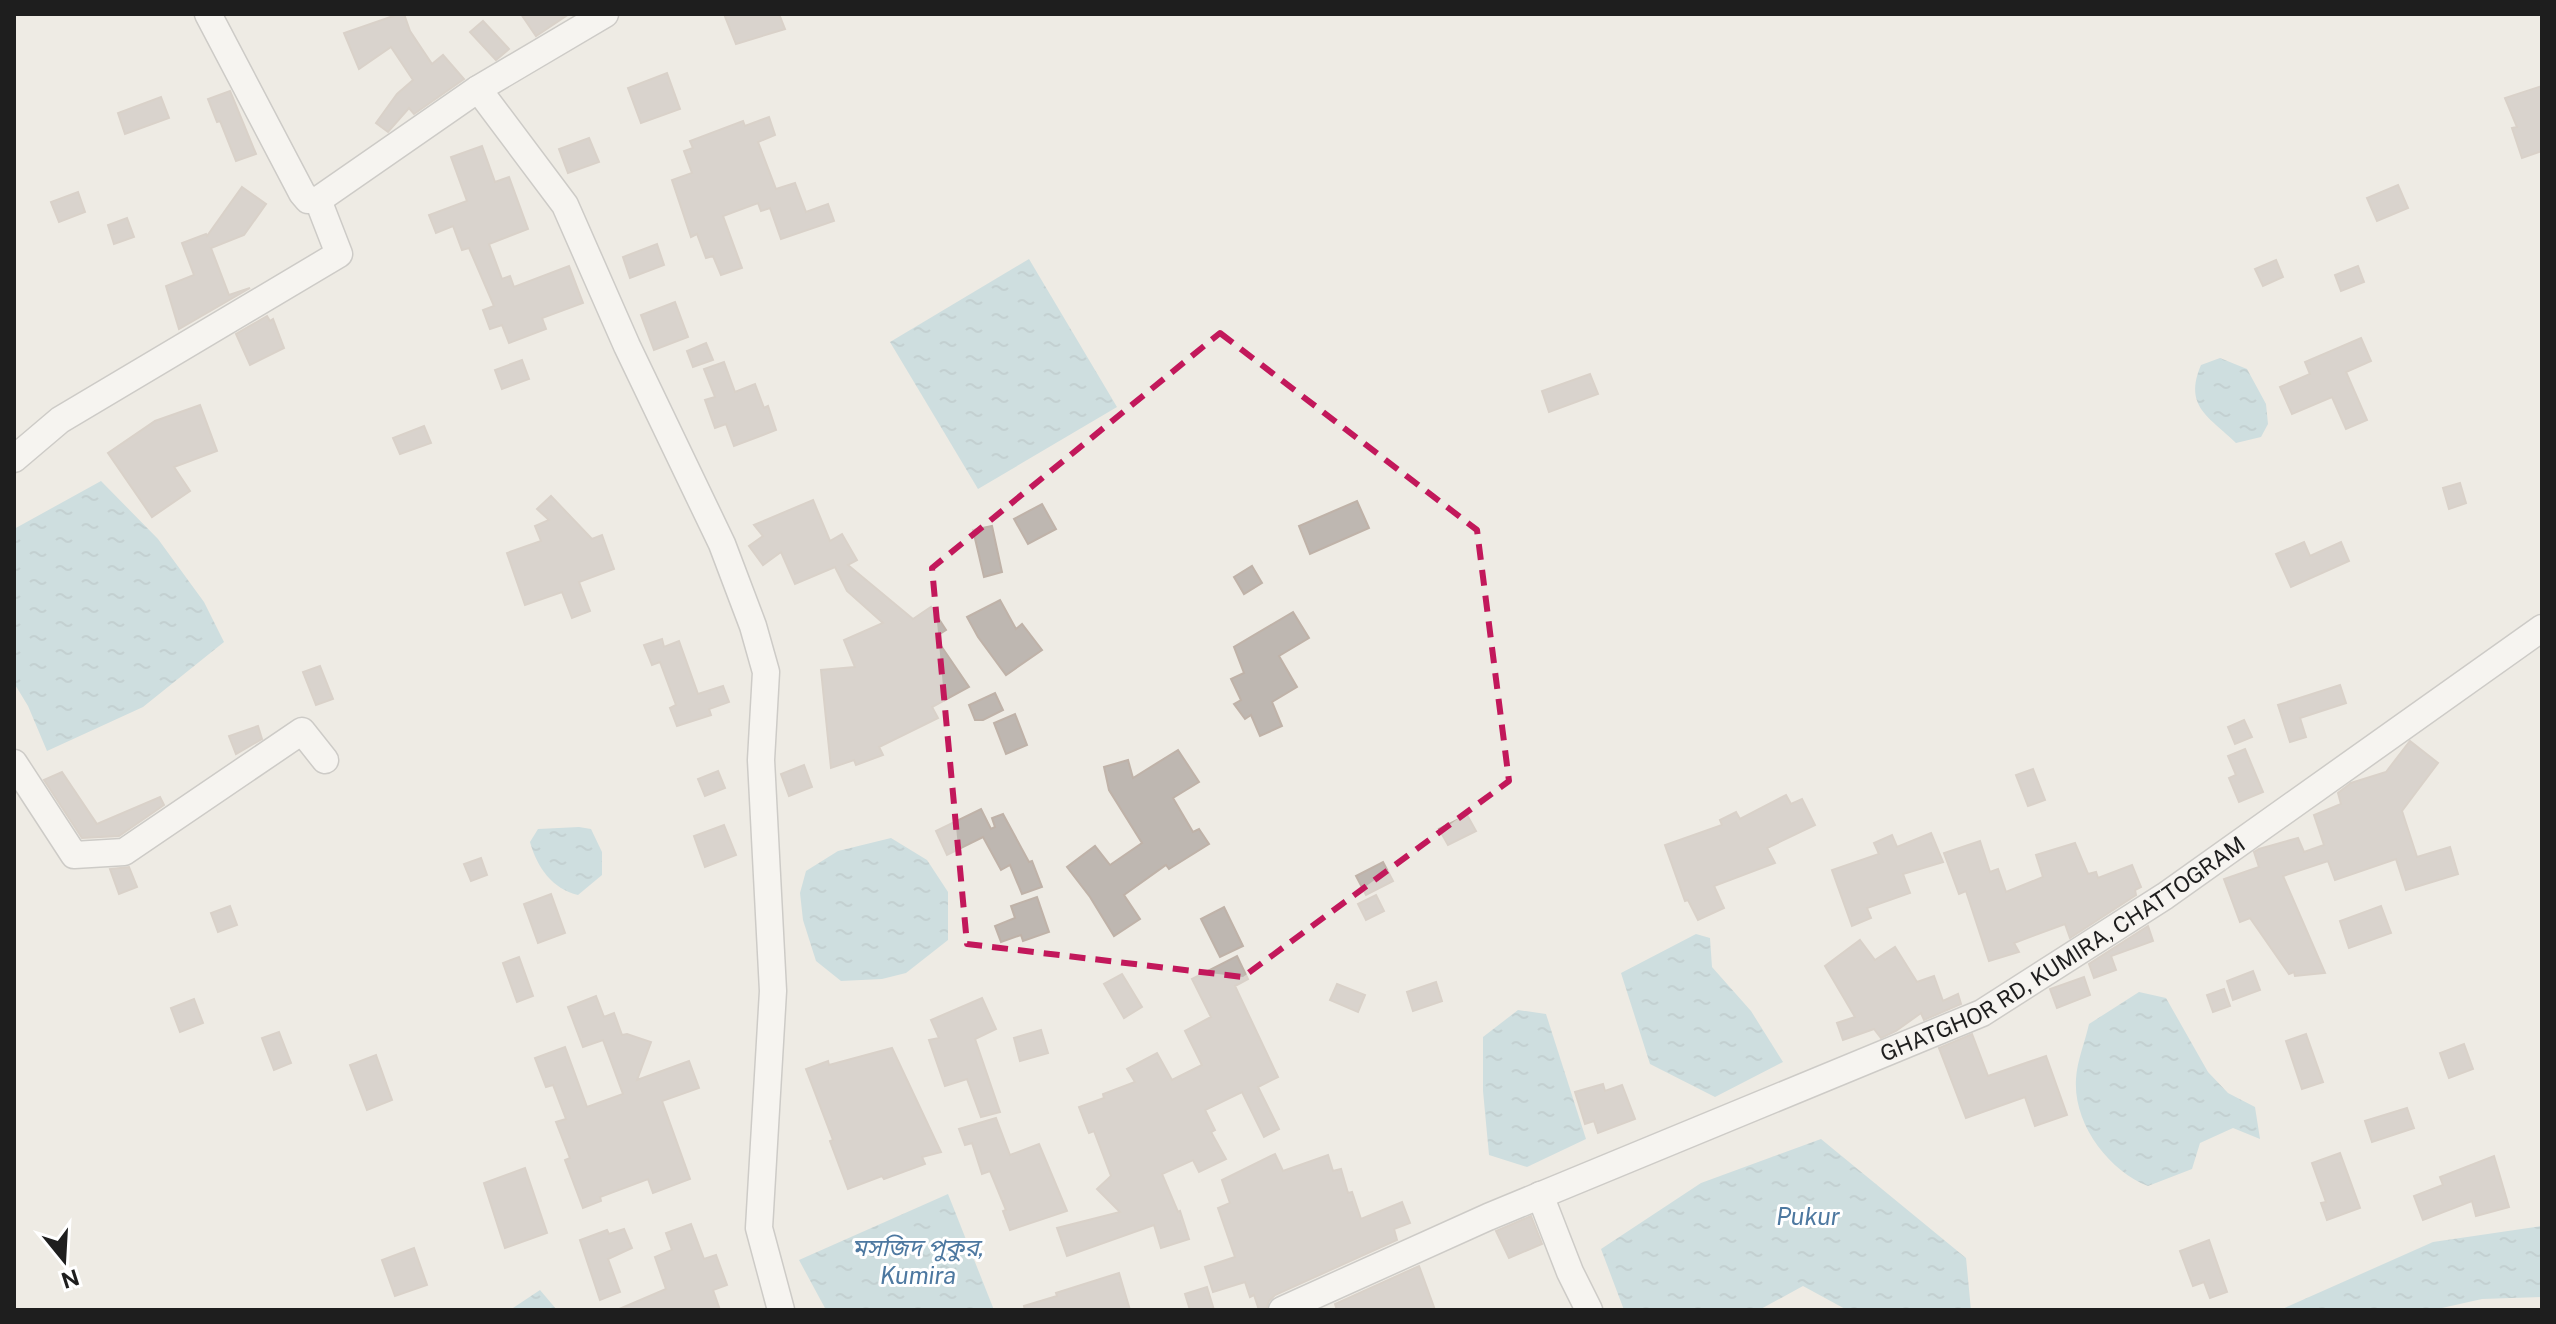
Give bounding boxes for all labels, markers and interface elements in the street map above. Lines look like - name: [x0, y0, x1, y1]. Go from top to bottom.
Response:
- street label: GHATGHOR RD, KUMIRA, CHATTOGRAM: [1876, 830, 2250, 1067]
- water label: Pukur: [1776, 1202, 1841, 1230]
- north arrow: [24, 1220, 104, 1300]
- water label: মসজিদ পুকুর, Kumira: [852, 1233, 984, 1289]
- text: N: [58, 1264, 82, 1294]

